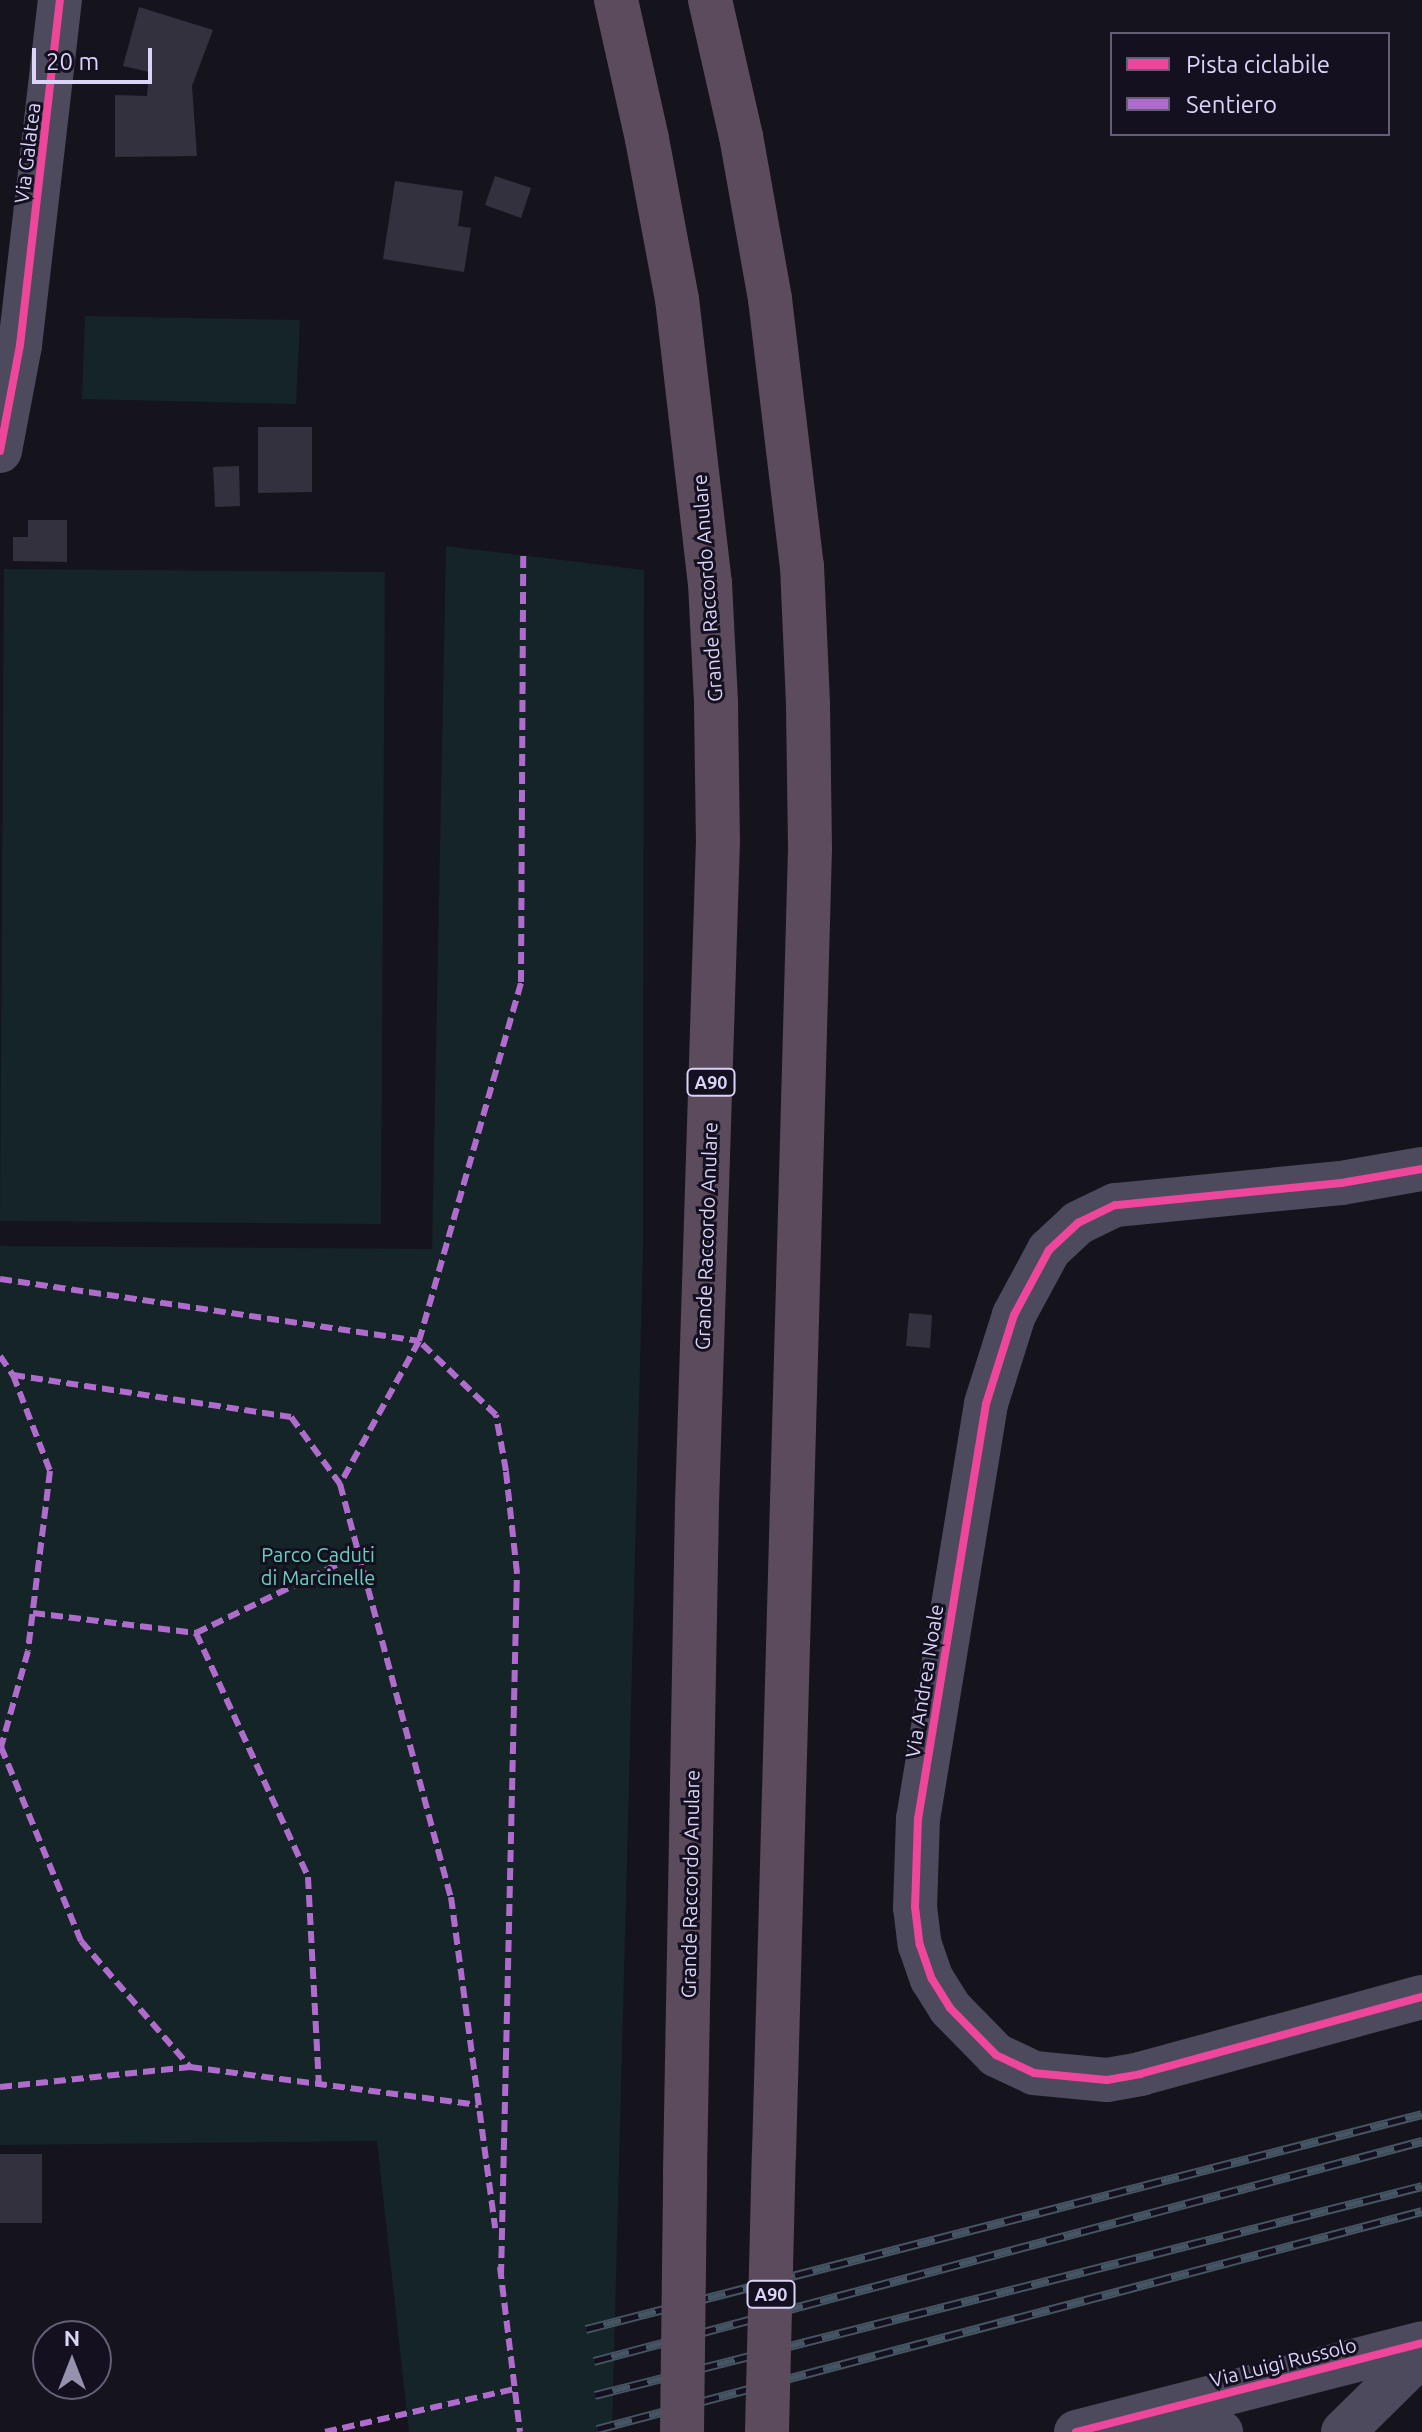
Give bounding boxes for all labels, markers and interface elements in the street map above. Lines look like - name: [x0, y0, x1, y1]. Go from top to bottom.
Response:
- scale bar: [36, 32, 156, 82]
- legend: [1110, 32, 1390, 136]
- text: 20 m: [46, 48, 99, 75]
- text: Pista ciclabile: [1186, 51, 1330, 78]
- text: Sentiero: [1186, 91, 1277, 118]
- street label: Via Galatea: [9, 101, 45, 205]
- street label: Grande Raccordo Anulare: [687, 473, 727, 703]
- road number: A90: [685, 1068, 737, 1096]
- street label: Grande Raccordo Anulare: [690, 1122, 722, 1350]
- park label: Parco Caduti di Marcinelle: [261, 1543, 375, 1590]
- street label: Via Andrea Noale: [900, 1602, 948, 1760]
- street label: Grande Raccordo Anulare: [676, 1770, 704, 1998]
- road number: A90: [745, 2280, 797, 2308]
- north arrow: [32, 2320, 112, 2400]
- text: N: [64, 2325, 80, 2350]
- street label: Via Luigi Russolo: [1207, 2332, 1359, 2392]

